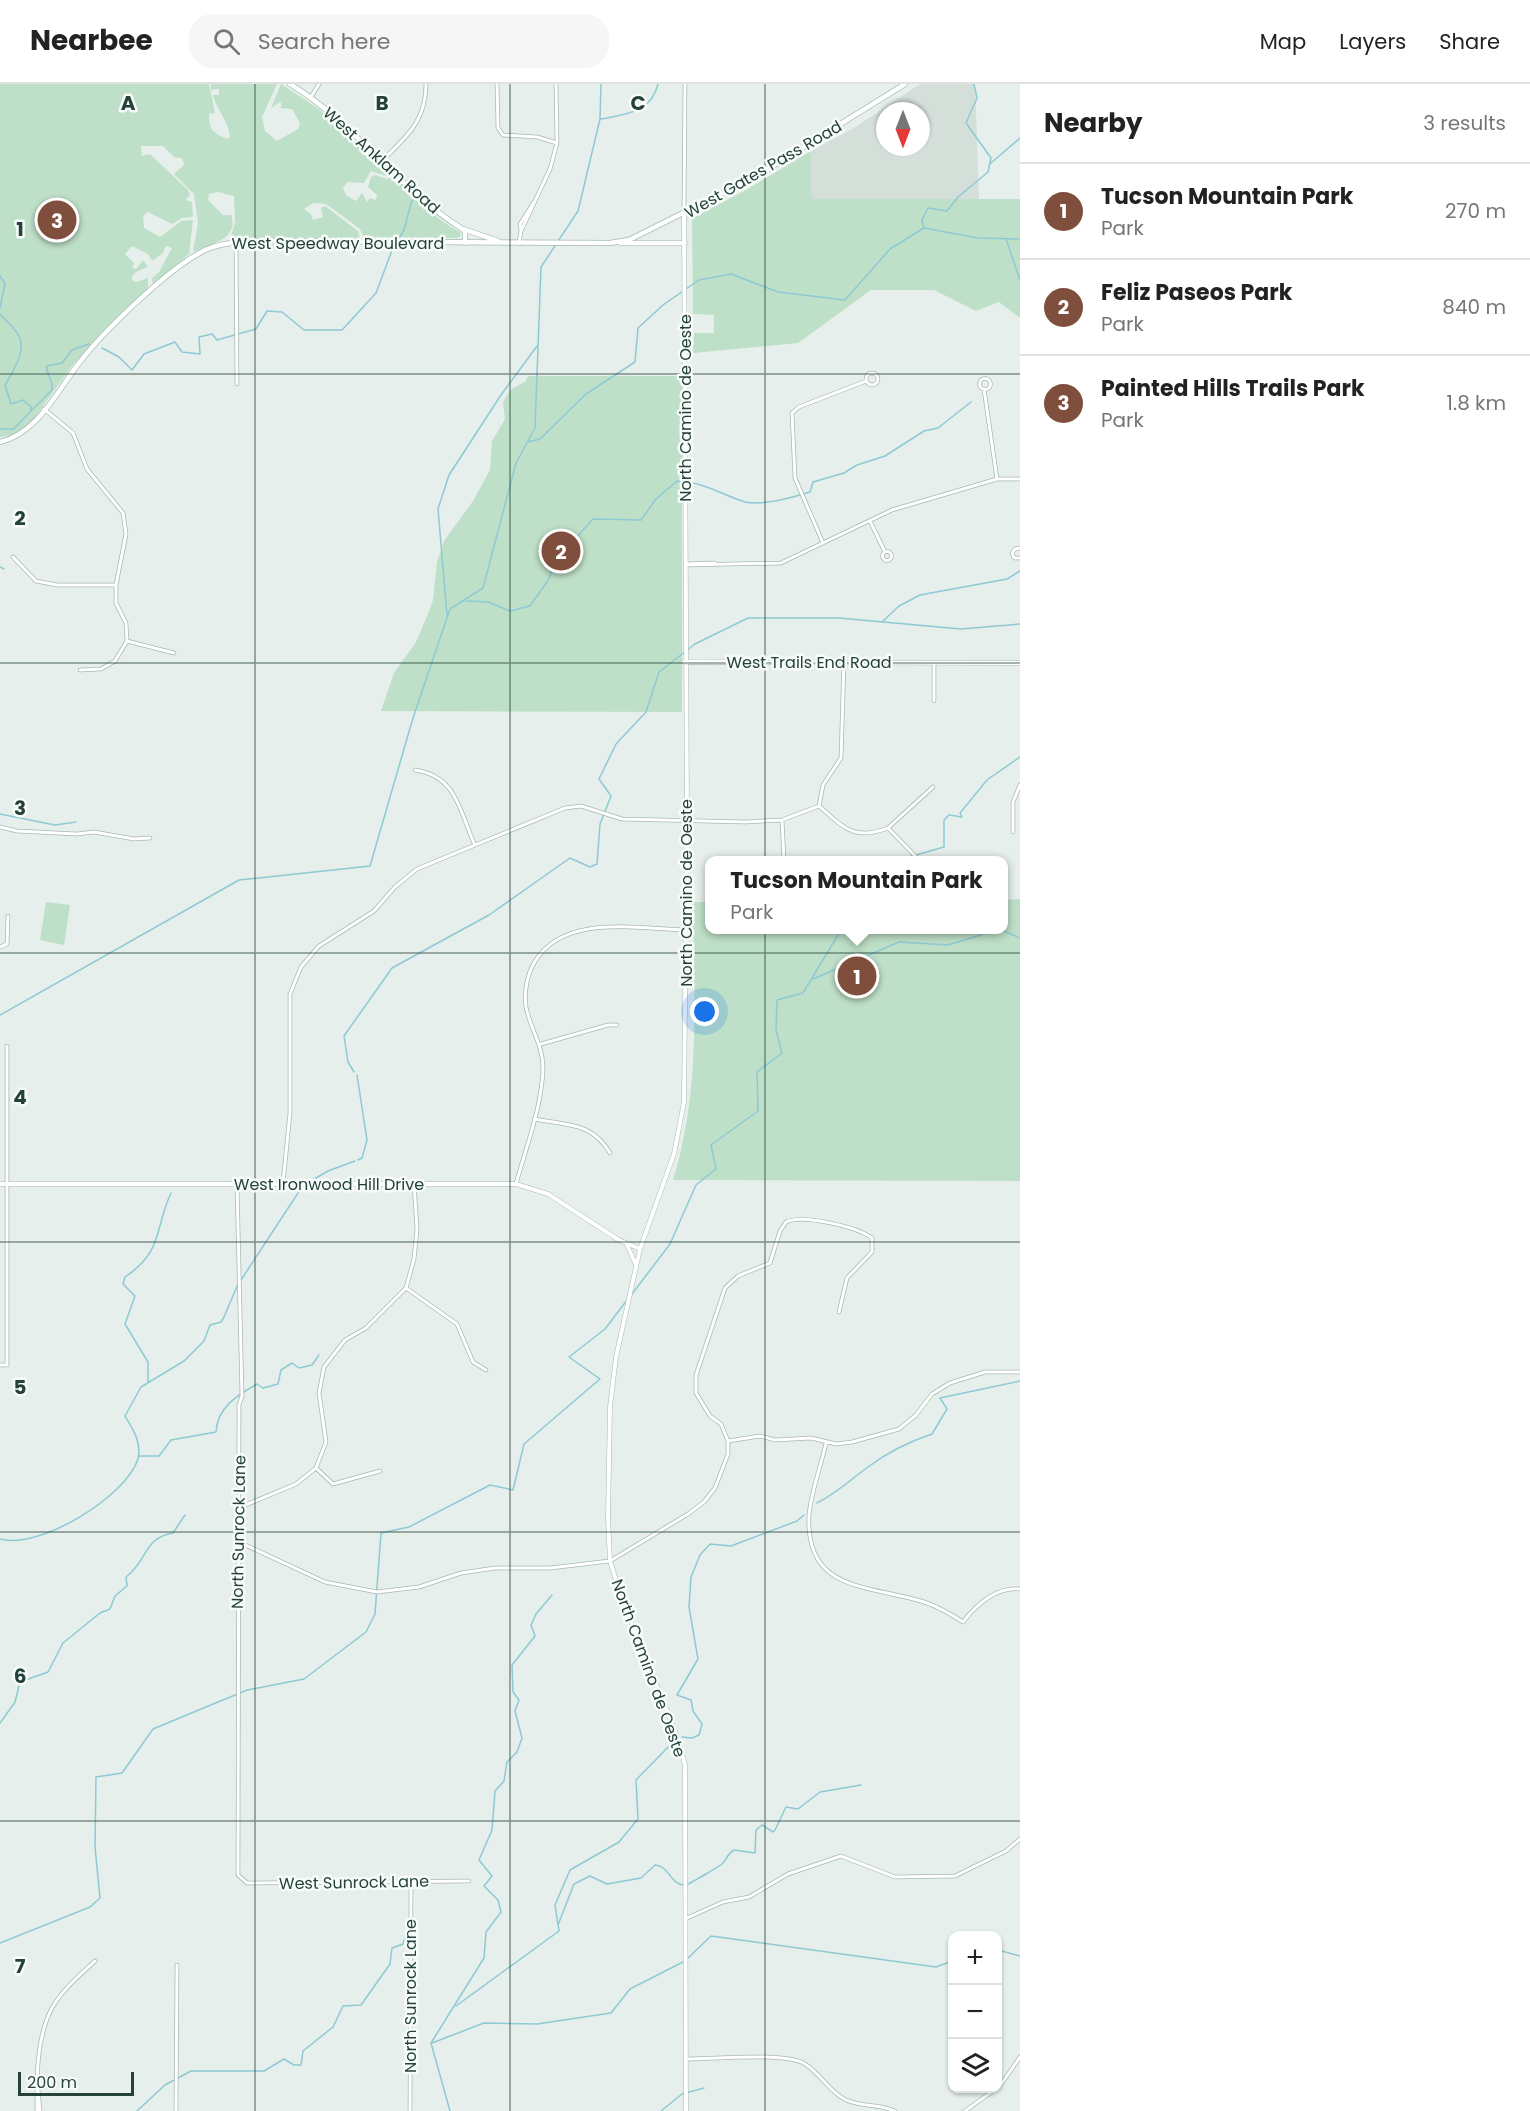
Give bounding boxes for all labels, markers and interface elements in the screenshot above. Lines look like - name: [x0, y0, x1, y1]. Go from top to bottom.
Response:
- search box: [189, 14, 609, 68]
- text: Nearbee: [30, 21, 153, 60]
- icon: search: [210, 25, 243, 58]
- text: Search here: [258, 26, 390, 57]
- text: Map: [1260, 27, 1306, 56]
- text: Layers: [1339, 27, 1406, 56]
- text: Share: [1439, 27, 1500, 56]
- text: A: [121, 89, 136, 117]
- text: B: [375, 89, 389, 117]
- text: C: [630, 89, 646, 117]
- street label: West Anklam Road: [318, 102, 445, 219]
- north arrow: [876, 102, 930, 156]
- text: Nearby: [1044, 105, 1142, 141]
- text: 3 results: [1423, 109, 1506, 137]
- street label: West Gates Pass Road: [680, 115, 846, 224]
- text: Tucson Mountain Park: [1101, 181, 1353, 212]
- text: 1: [1060, 197, 1067, 225]
- text: 270 m: [1445, 197, 1506, 225]
- pin: 3: [38, 198, 76, 242]
- text: Park: [1101, 214, 1144, 242]
- text: 1: [16, 215, 24, 243]
- street label: West Speedway Boulevard: [232, 232, 444, 255]
- text: Feliz Paseos Park: [1101, 277, 1292, 308]
- text: 2: [1058, 293, 1069, 321]
- text: 840 m: [1442, 293, 1506, 321]
- text: Park: [1101, 310, 1144, 338]
- street label: North Camino de Oeste: [674, 314, 697, 502]
- text: Painted Hills Trails Park: [1101, 373, 1365, 404]
- text: 3: [1057, 389, 1070, 417]
- text: 1.8 km: [1447, 389, 1506, 417]
- text: Park: [1101, 406, 1144, 434]
- text: 2: [14, 504, 26, 532]
- pin: 2: [542, 528, 580, 574]
- street label: West Trails End Road: [726, 651, 892, 674]
- text: 3: [14, 794, 26, 822]
- street label: North Camino de Oeste: [675, 799, 698, 987]
- popup: [705, 856, 1008, 934]
- text: Tucson Mountain Park: [730, 865, 983, 896]
- text: Park: [730, 898, 773, 926]
- pin: 1: [838, 954, 876, 998]
- your location: [690, 997, 719, 1026]
- text: 4: [13, 1083, 27, 1111]
- street label: West Ironwood Hill Drive: [234, 1173, 424, 1196]
- text: 5: [14, 1373, 27, 1401]
- street label: North Sunrock Lane: [226, 1455, 251, 1609]
- street label: North Camino de Oeste: [606, 1576, 691, 1760]
- text: 6: [14, 1662, 26, 1690]
- street label: West Sunrock Lane: [279, 1870, 429, 1895]
- street label: North Sunrock Lane: [399, 1919, 422, 2073]
- map controls: [948, 1931, 1002, 2093]
- button: +: [948, 1931, 1002, 1985]
- text: 7: [15, 1952, 26, 1980]
- button: −: [948, 1985, 1002, 2039]
- button: layers: [948, 2039, 1002, 2093]
- scale bar: [18, 2069, 134, 2096]
- text: 200 m: [27, 2071, 77, 2094]

